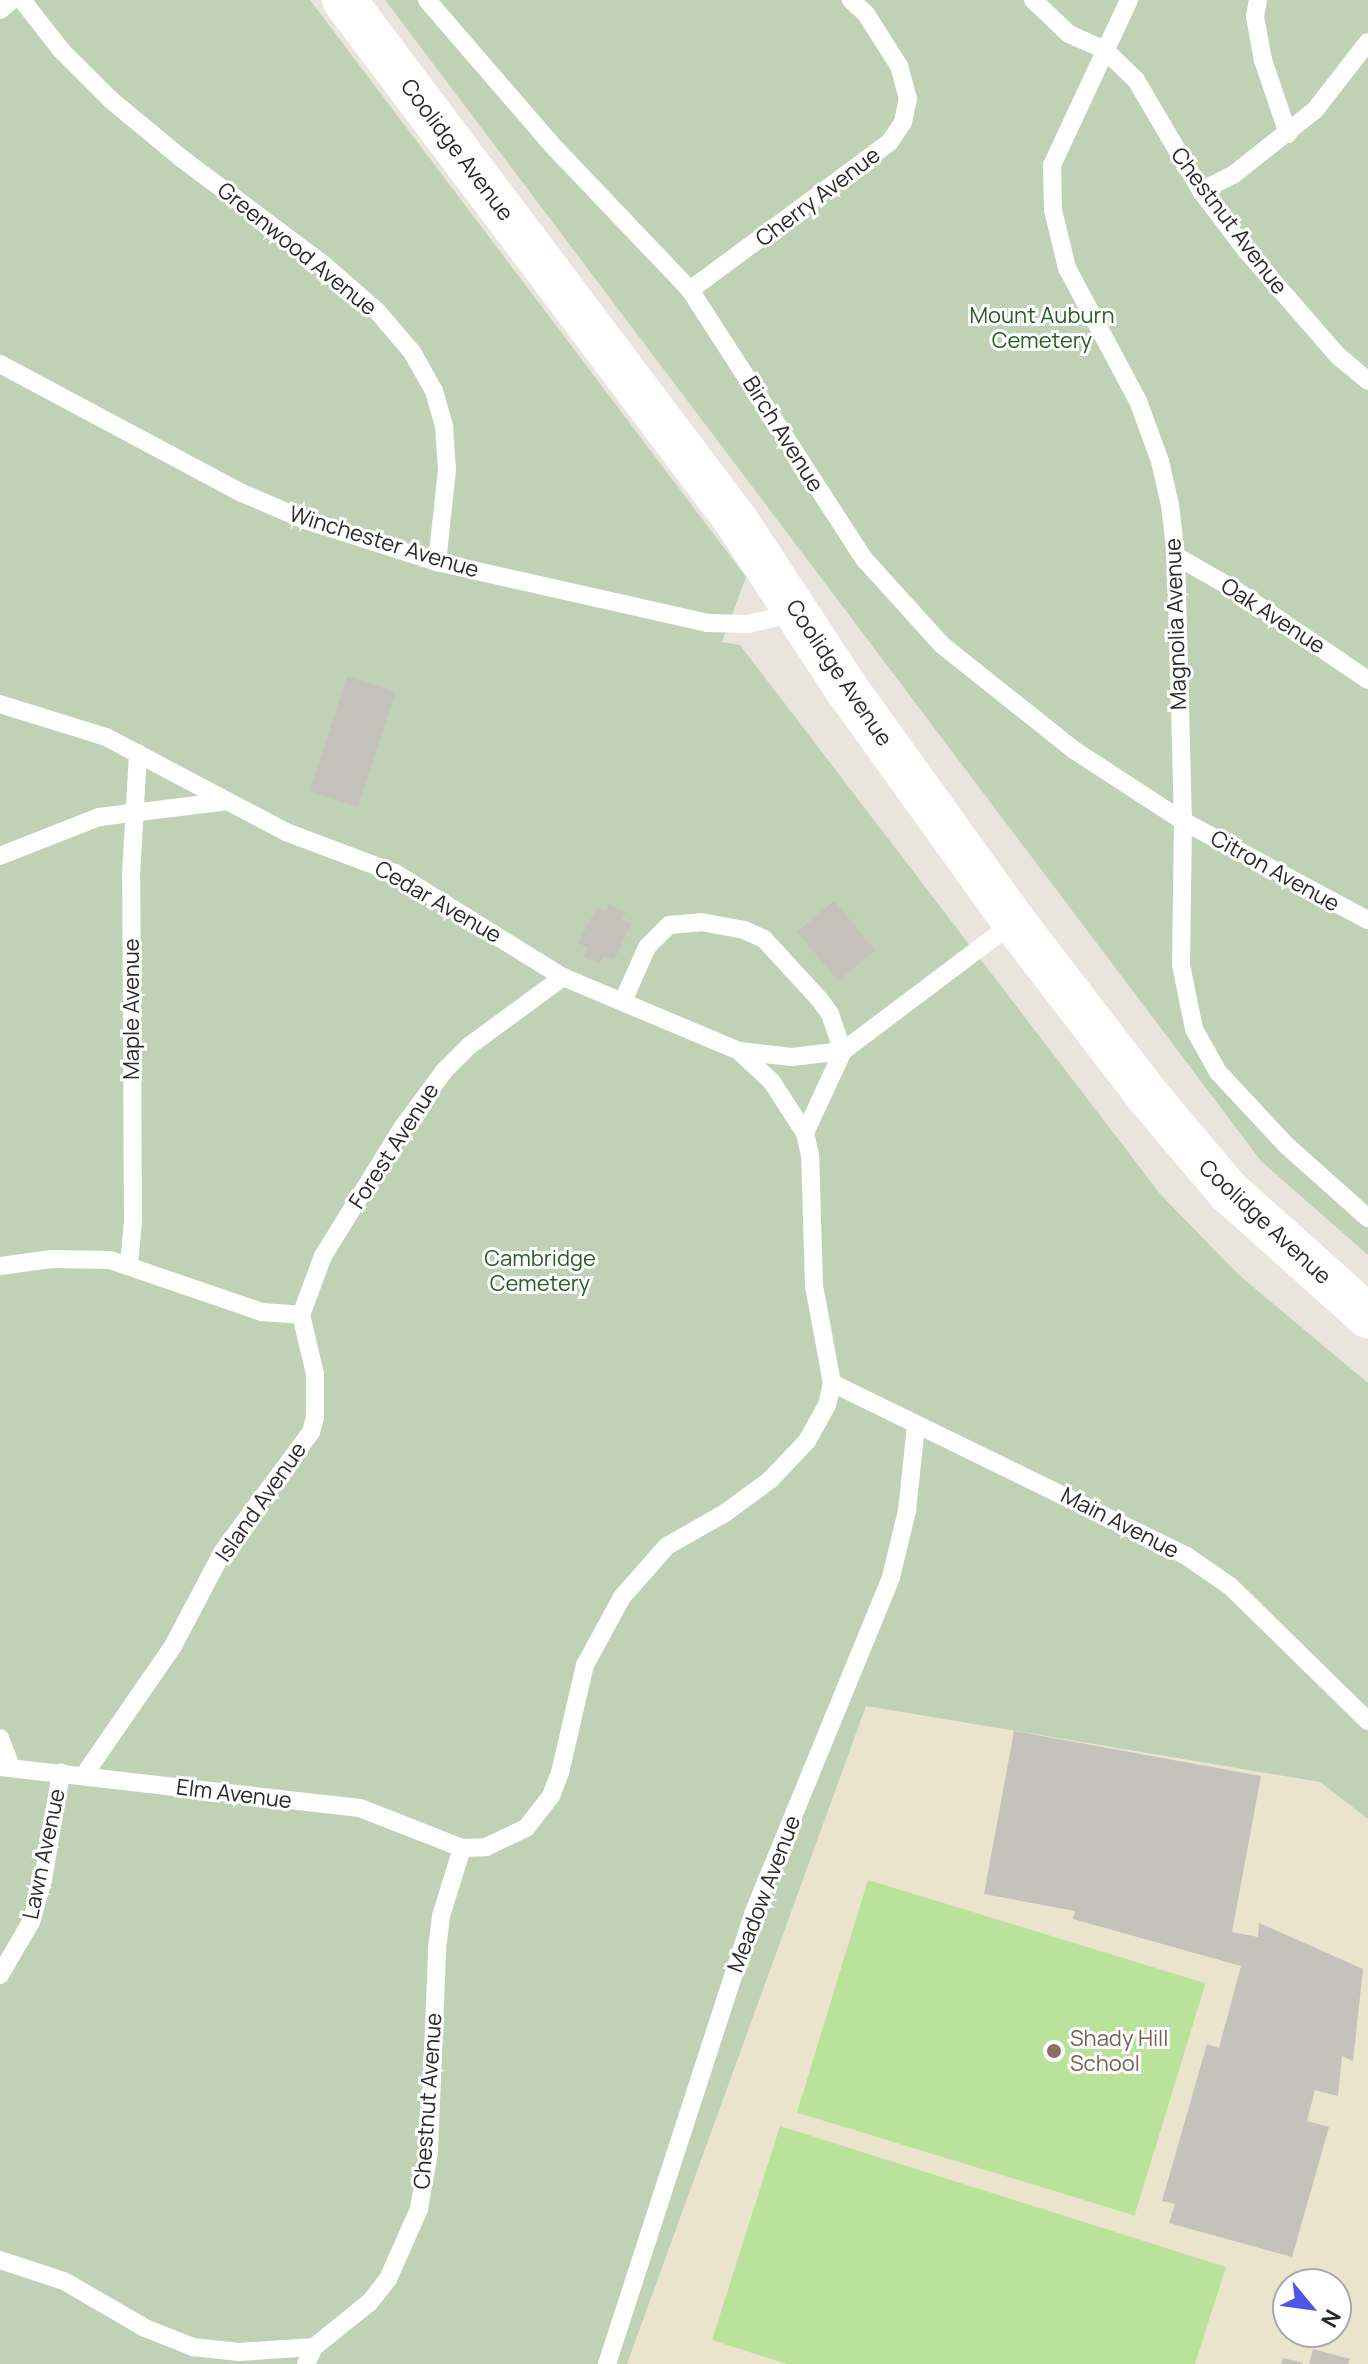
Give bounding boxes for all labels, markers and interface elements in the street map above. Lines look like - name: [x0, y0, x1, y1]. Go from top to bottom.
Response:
- street label: Coolidge Avenue: [395, 74, 519, 226]
- street label: Cherry Avenue: [751, 142, 885, 252]
- street label: Chestnut Avenue: [1165, 142, 1293, 300]
- street label: Greenwood Avenue: [212, 177, 382, 321]
- park label: Mount Auburn Cemetery: [970, 302, 1114, 354]
- street label: Birch Avenue: [737, 371, 829, 497]
- street label: Winchester Avenue: [286, 501, 482, 583]
- street label: Magnolia Avenue: [1160, 538, 1192, 710]
- street label: Oak Avenue: [1216, 573, 1330, 659]
- street label: Coolidge Avenue: [780, 595, 898, 751]
- street label: Citron Avenue: [1206, 825, 1344, 917]
- street label: Cedar Avenue: [370, 855, 506, 949]
- street label: Maple Avenue: [119, 938, 145, 1080]
- street label: Forest Avenue: [344, 1078, 444, 1214]
- street label: Coolidge Avenue: [1194, 1154, 1336, 1290]
- park label: Cambridge Cemetery: [484, 1245, 596, 1296]
- street label: Island Avenue: [210, 1437, 312, 1567]
- street label: Main Avenue: [1057, 1482, 1183, 1564]
- street label: Elm Avenue: [175, 1774, 293, 1814]
- street label: Lawn Avenue: [17, 1786, 71, 1922]
- street label: Meadow Avenue: [722, 1812, 806, 1976]
- street label: Chestnut Avenue: [409, 2012, 447, 2190]
- place label: Shady Hill School: [1070, 2025, 1168, 2076]
- marker: Shady Hill School: [1045, 2042, 1063, 2060]
- north arrow: [1272, 2268, 1352, 2348]
- text: N: [1314, 2304, 1348, 2333]

